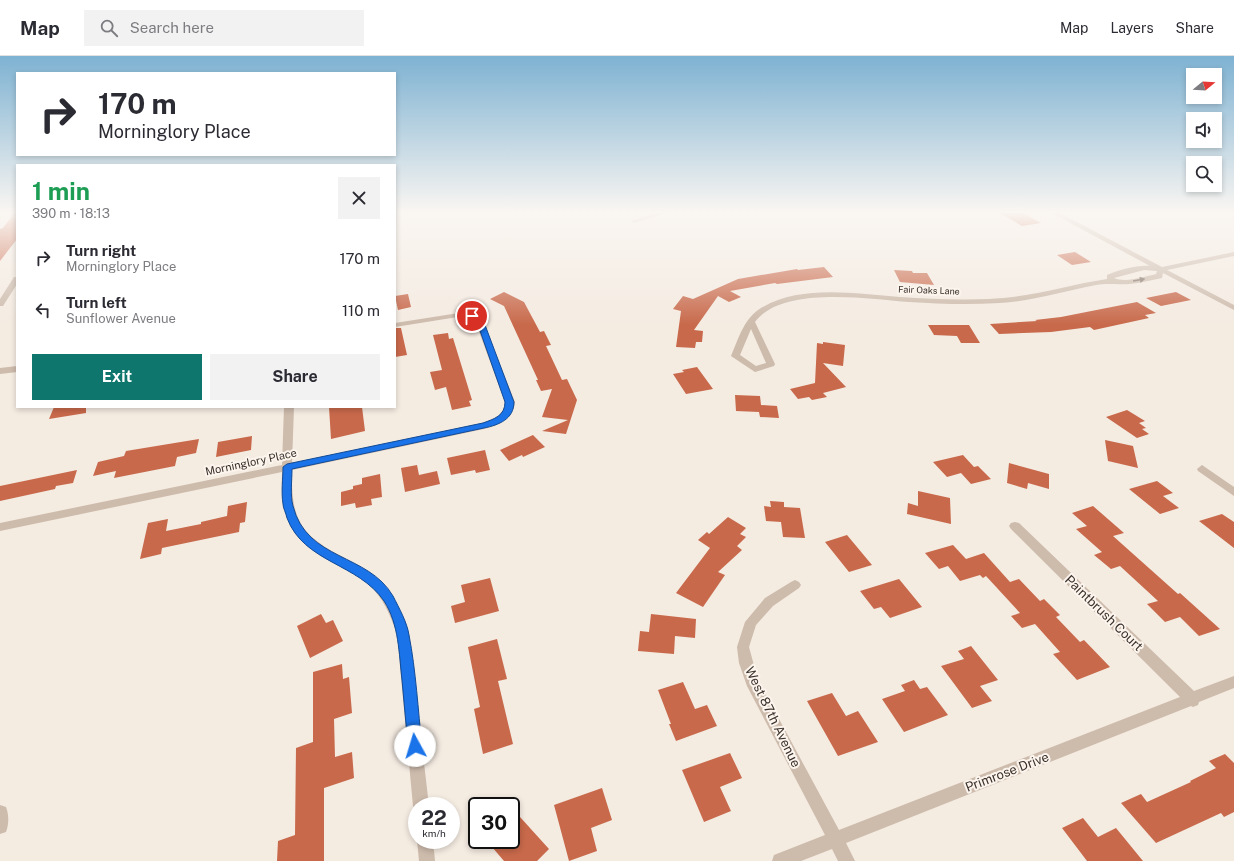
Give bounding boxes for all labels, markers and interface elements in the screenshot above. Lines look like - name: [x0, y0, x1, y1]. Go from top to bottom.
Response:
- search box: [84, 10, 364, 46]
- text: Map: [20, 17, 60, 39]
- icon: search: [98, 17, 120, 39]
- text: Search here: [130, 19, 214, 36]
- text: Map: [1060, 20, 1088, 36]
- text: Layers: [1110, 20, 1154, 36]
- text: Share: [1176, 20, 1214, 36]
- north arrow: [1186, 68, 1222, 104]
- map controls: [1186, 68, 1222, 192]
- text: 170 m: [98, 87, 177, 120]
- icon: right: [32, 88, 84, 140]
- button: sound: [1186, 112, 1222, 148]
- text: Morninglory Place: [98, 121, 251, 142]
- button: search: [1186, 156, 1222, 192]
- text: 1 min: [32, 177, 90, 205]
- button: close: [338, 177, 380, 219]
- text: 390 m · 18:13: [32, 206, 110, 221]
- text: Turn right: [66, 242, 136, 259]
- icon: right: [32, 247, 54, 269]
- text: 170 m: [339, 250, 380, 267]
- text: Morninglory Place: [66, 259, 176, 274]
- one-way arrow: [1132, 277, 1145, 283]
- street label: Fair Oaks Lane: [898, 283, 960, 297]
- text: Turn left: [66, 294, 127, 311]
- icon: left: [32, 299, 54, 321]
- pin: [455, 299, 489, 333]
- text: 110 m: [342, 302, 380, 319]
- icon: arrive: [461, 305, 483, 327]
- text: Sunflower Avenue: [66, 311, 176, 326]
- button: Exit: [32, 354, 202, 400]
- button: Share: [210, 354, 380, 400]
- street label: Morninglory Place: [204, 446, 298, 478]
- street label: Paintbrush Court: [1062, 572, 1146, 654]
- street label: West 87th Avenue: [742, 664, 804, 770]
- position arrow: [394, 725, 436, 767]
- street label: Primrose Drive: [963, 749, 1051, 795]
- speed limit sign: 30: [468, 797, 520, 849]
- text: 22: [421, 806, 447, 830]
- text: km/h: [422, 827, 446, 839]

